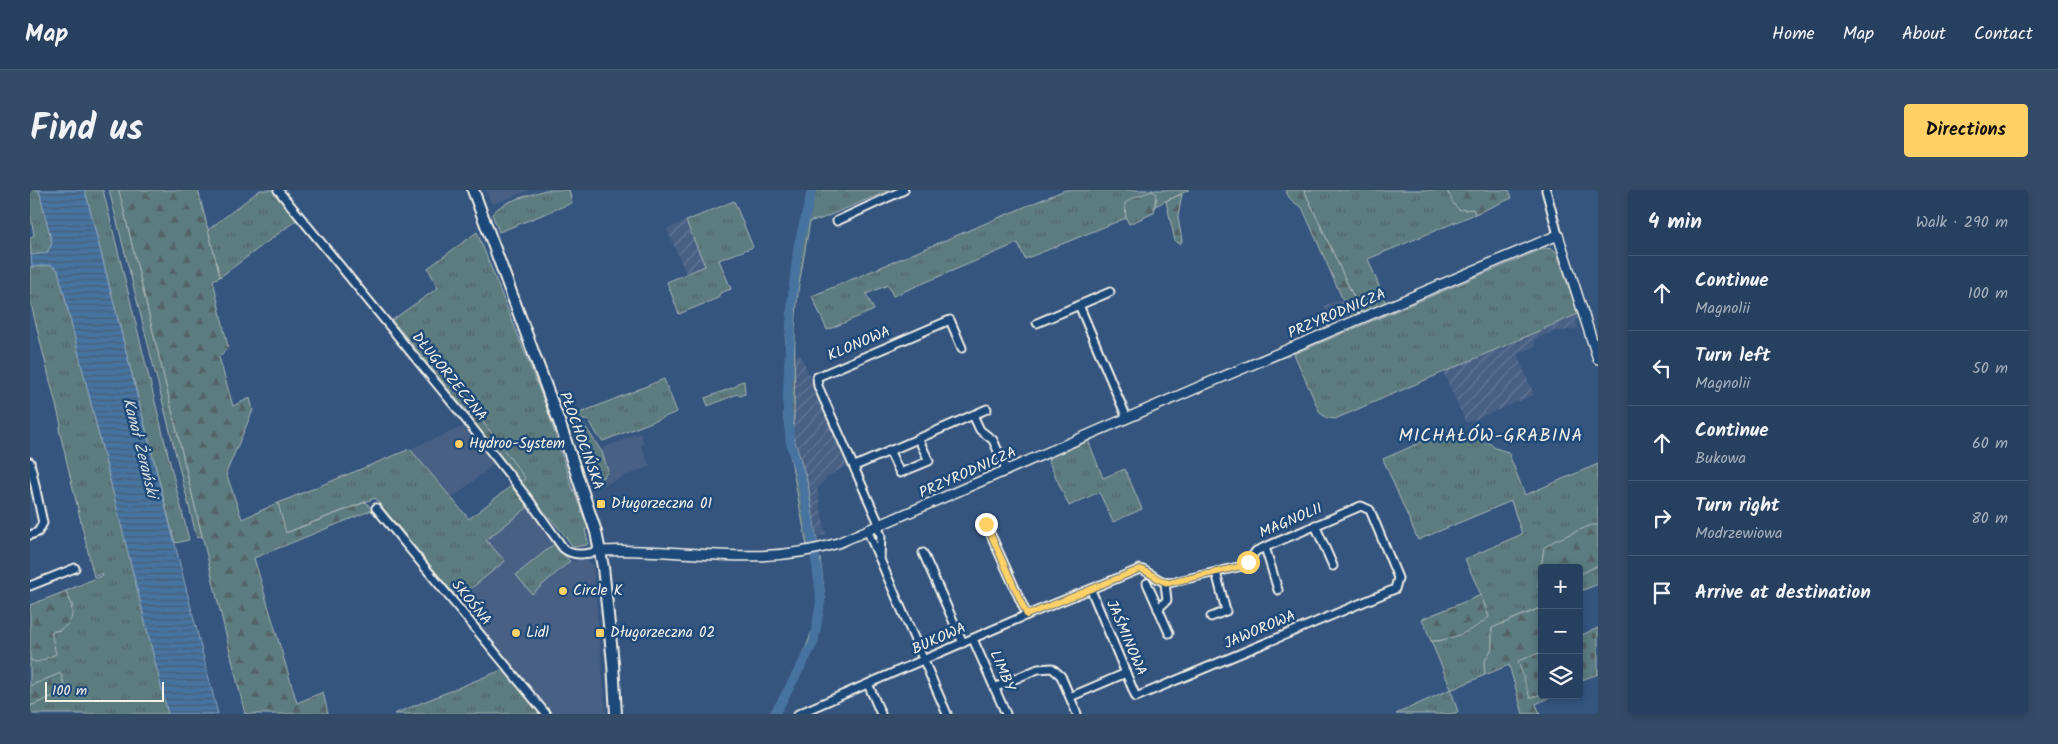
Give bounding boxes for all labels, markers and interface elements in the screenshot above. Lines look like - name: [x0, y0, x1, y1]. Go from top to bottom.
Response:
- text: Map: [25, 15, 68, 54]
- text: Home: [1772, 20, 1815, 49]
- text: Map: [1843, 20, 1874, 49]
- text: About: [1902, 20, 1946, 49]
- text: Contact: [1974, 20, 2033, 49]
- text: Find us: [30, 102, 143, 158]
- button: Directions: [1904, 104, 2028, 157]
- text: 4 min: [1648, 206, 1702, 239]
- text: Walk · 290 m: [1916, 210, 2008, 235]
- text: Continue: [1695, 266, 1768, 296]
- icon: ahead: [1648, 279, 1676, 307]
- text: 100 m: [1968, 281, 2008, 306]
- street label: PRZYRODNICZA: [1284, 283, 1390, 345]
- text: Magnolii: [1695, 296, 1750, 321]
- street label: KLONOWA: [824, 320, 894, 368]
- street label: DŁUGORZECZNA: [405, 327, 493, 427]
- text: Turn left: [1695, 341, 1770, 371]
- icon: left: [1648, 354, 1676, 382]
- text: 50 m: [1972, 356, 2008, 381]
- text: Magnolii: [1695, 371, 1750, 396]
- street label: PŁOCHOCIŃSKA: [552, 388, 610, 494]
- water label: Kanał Żerański: [116, 396, 165, 503]
- text: Continue: [1695, 416, 1768, 446]
- district label: MICHAŁÓW-GRABINA: [1399, 422, 1583, 451]
- icon: ahead: [1648, 429, 1676, 457]
- text: 60 m: [1972, 431, 2008, 456]
- place label: Hydroo-System: [469, 432, 565, 456]
- marker: Hydroo-System: [453, 438, 465, 450]
- street label: PRZYRODNICZA: [915, 441, 1021, 505]
- text: Bukowa: [1695, 446, 1746, 471]
- text: Turn right: [1695, 491, 1780, 521]
- place label: Długorzeczna 01: [611, 492, 712, 516]
- street label: MAGNOLII: [1255, 497, 1327, 545]
- marker: Długorzeczna 01: [595, 498, 607, 510]
- icon: right: [1648, 504, 1676, 532]
- text: 80 m: [1971, 506, 2008, 531]
- route end: [975, 513, 998, 536]
- text: Modrzewiowa: [1695, 521, 1783, 546]
- route start: [1237, 551, 1260, 574]
- map controls: [1538, 564, 1583, 699]
- button: +: [1538, 564, 1583, 609]
- street label: SKOŚNA: [445, 575, 497, 631]
- text: Arrive at destination: [1695, 578, 1871, 608]
- place label: Circle K: [573, 579, 623, 603]
- icon: arrive: [1648, 579, 1676, 607]
- marker: Circle K: [557, 585, 569, 597]
- street label: JAŚMINOWA: [1099, 596, 1153, 680]
- street label: JAWOROWA: [1220, 604, 1300, 656]
- button: −: [1538, 609, 1583, 654]
- street label: BUKOWA: [908, 616, 970, 662]
- place label: Lidl: [526, 621, 549, 645]
- place label: Długorzeczna 02: [610, 621, 715, 645]
- marker: Lidl: [510, 627, 522, 639]
- marker: Długorzeczna 02: [594, 627, 606, 639]
- street label: LIMBY: [983, 647, 1022, 697]
- button: layers: [1538, 654, 1583, 699]
- scale bar: [45, 679, 164, 702]
- text: 100 m: [52, 680, 87, 702]

